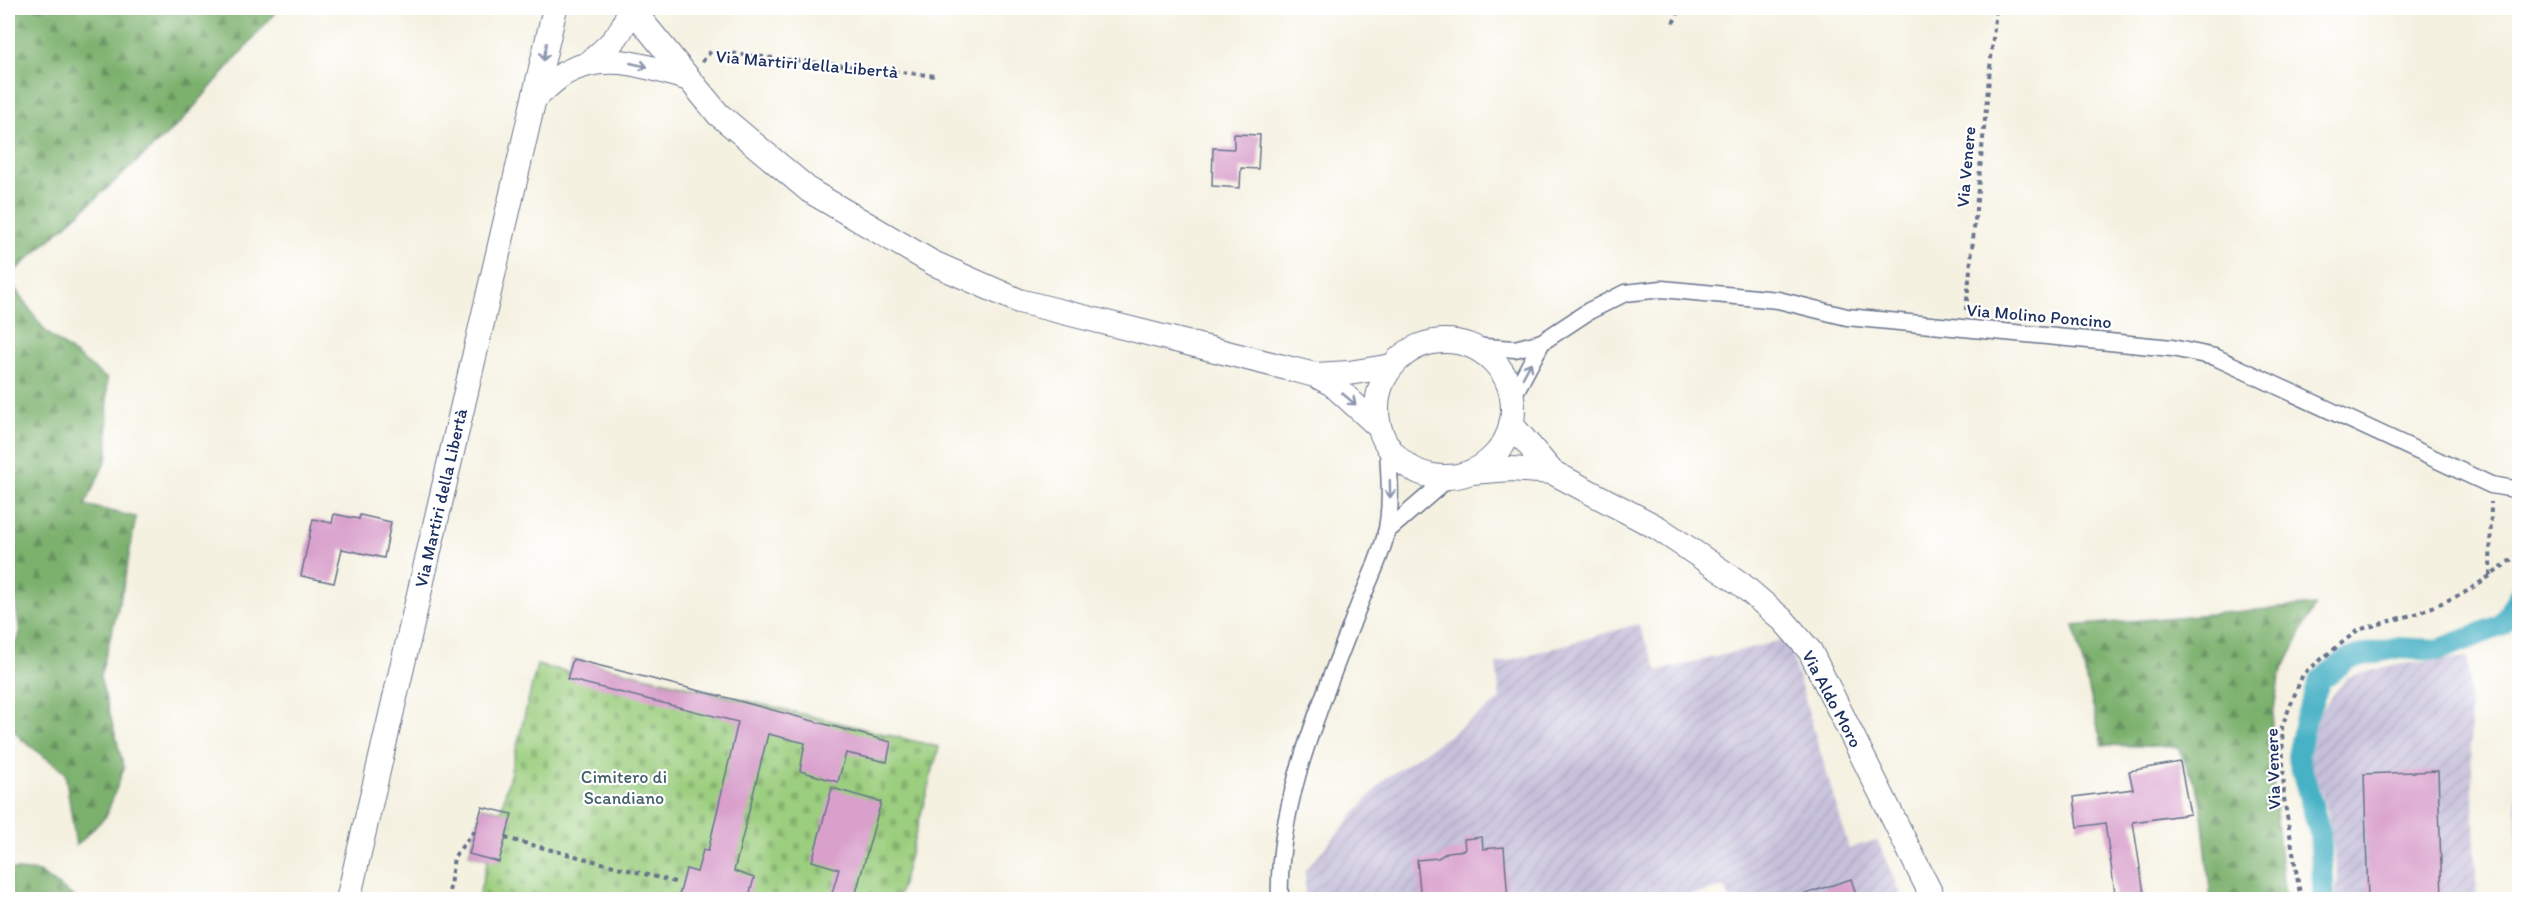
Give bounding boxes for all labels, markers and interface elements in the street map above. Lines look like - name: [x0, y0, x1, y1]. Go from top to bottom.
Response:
- one-way arrow: [539, 42, 550, 61]
- street label: Via Martiri della Libertà: [715, 45, 900, 83]
- one-way arrow: [629, 60, 648, 71]
- street label: Via Venere: [1951, 125, 1981, 209]
- street label: Via Molino Poncino: [1965, 299, 2113, 333]
- one-way arrow: [1521, 362, 1533, 379]
- one-way arrow: [1341, 392, 1356, 406]
- street label: Via Martiri della Libertà: [410, 406, 472, 590]
- one-way arrow: [1384, 479, 1396, 499]
- street label: Via Aldo Moro: [1797, 647, 1867, 751]
- street label: Via Venere: [2261, 728, 2285, 810]
- park label: Cimitero di Scandiano: [581, 766, 667, 809]

